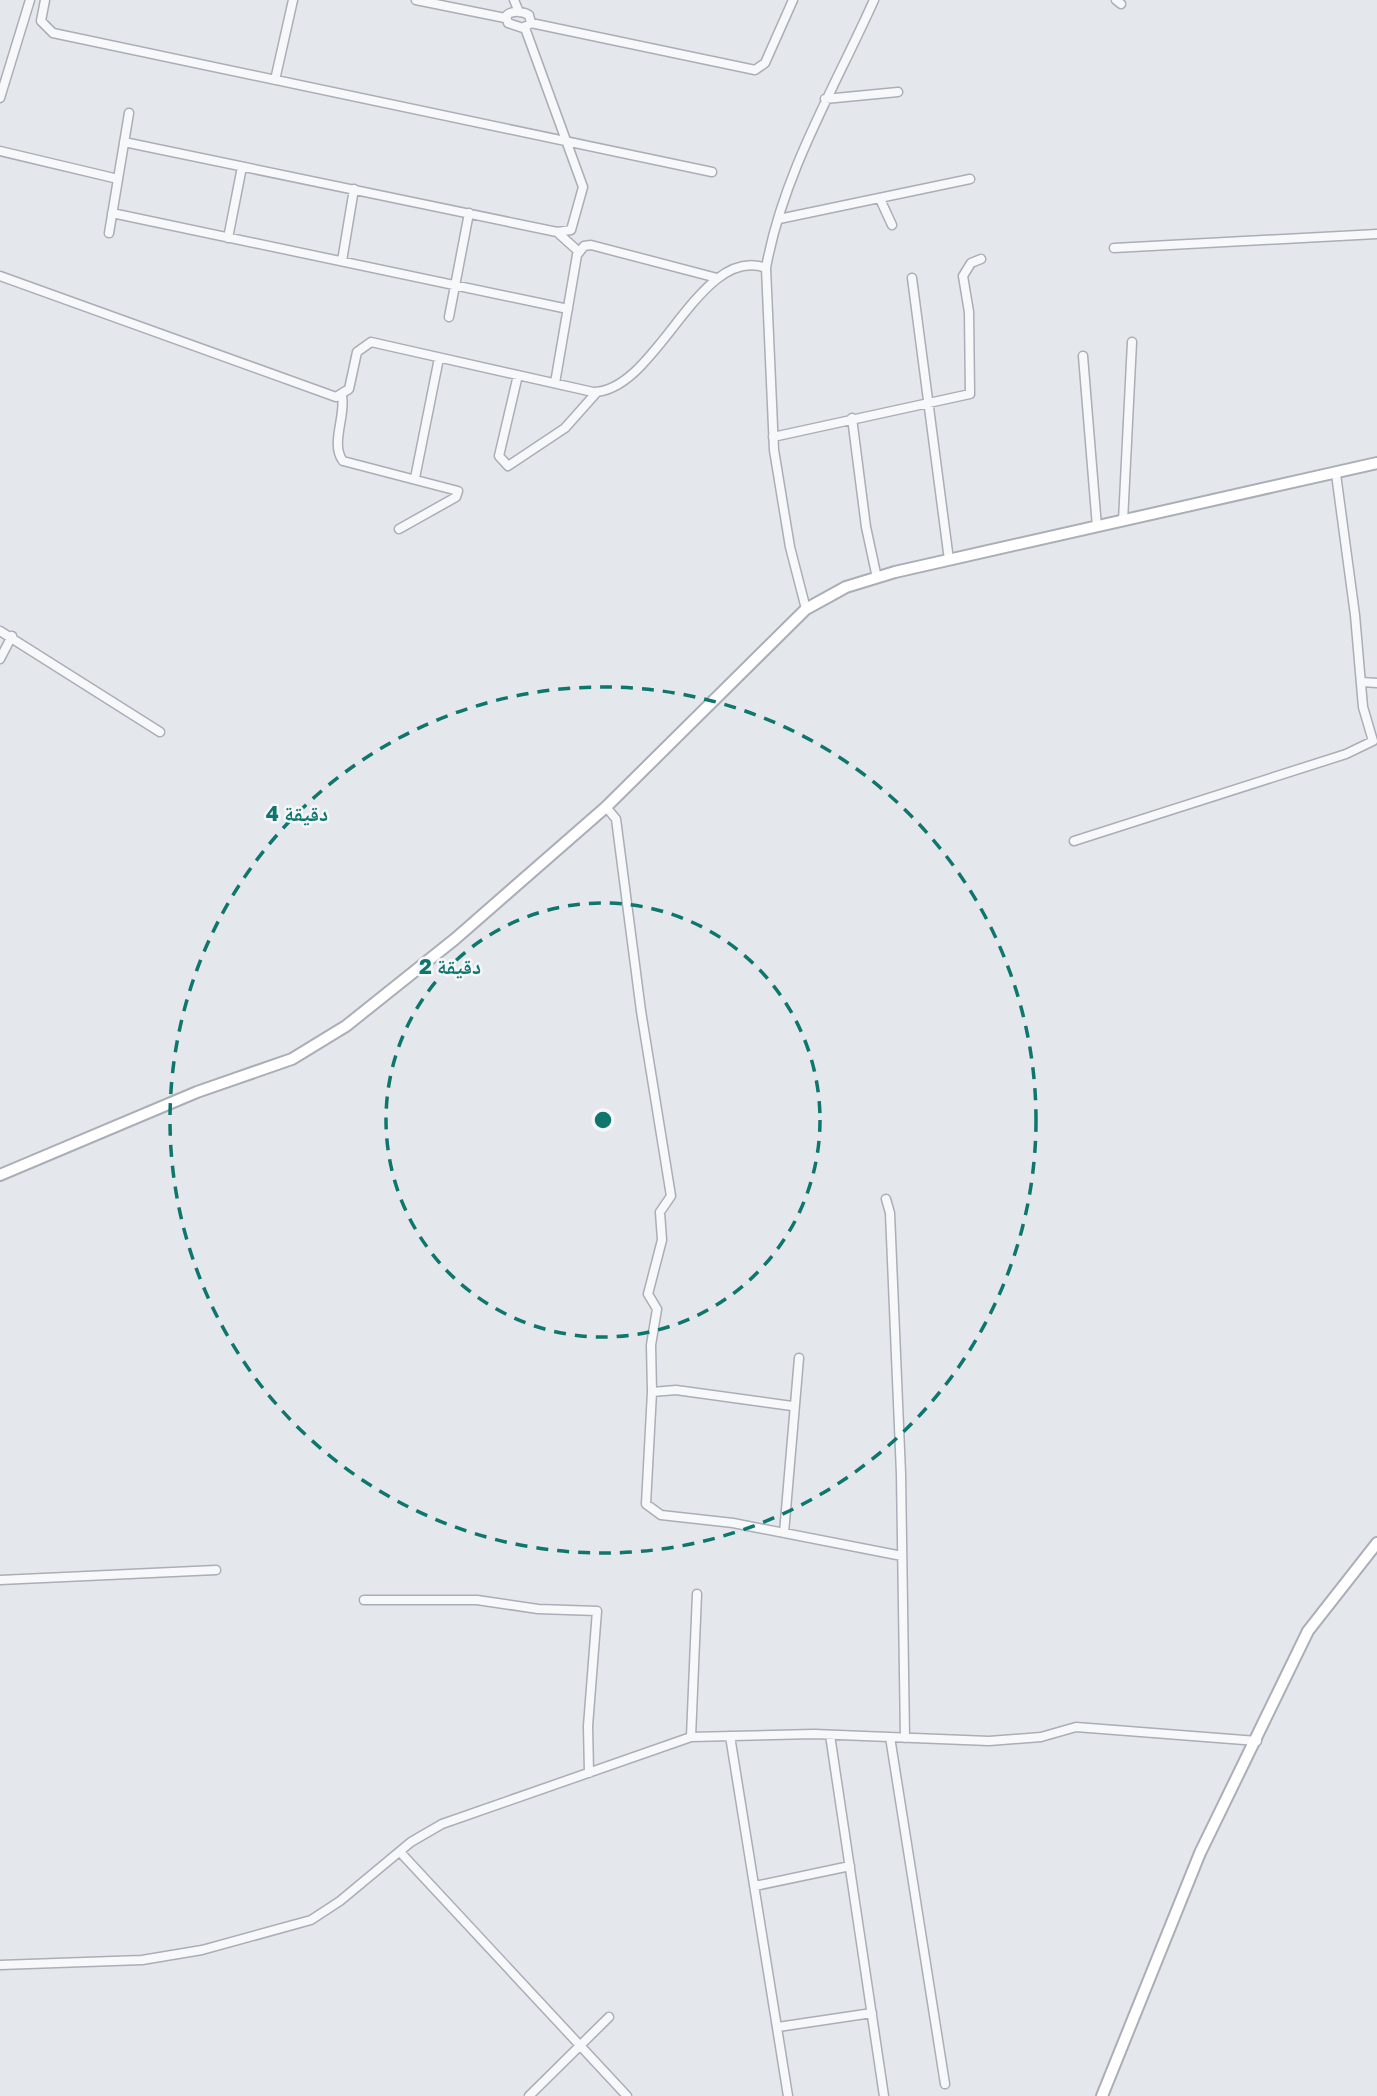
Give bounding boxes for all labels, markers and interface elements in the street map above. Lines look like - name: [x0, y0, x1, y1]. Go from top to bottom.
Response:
- text: 4 دقيقة: [266, 800, 328, 826]
- text: 2 دقيقة: [419, 953, 481, 979]
- centre of rings: [591, 1108, 615, 1132]

